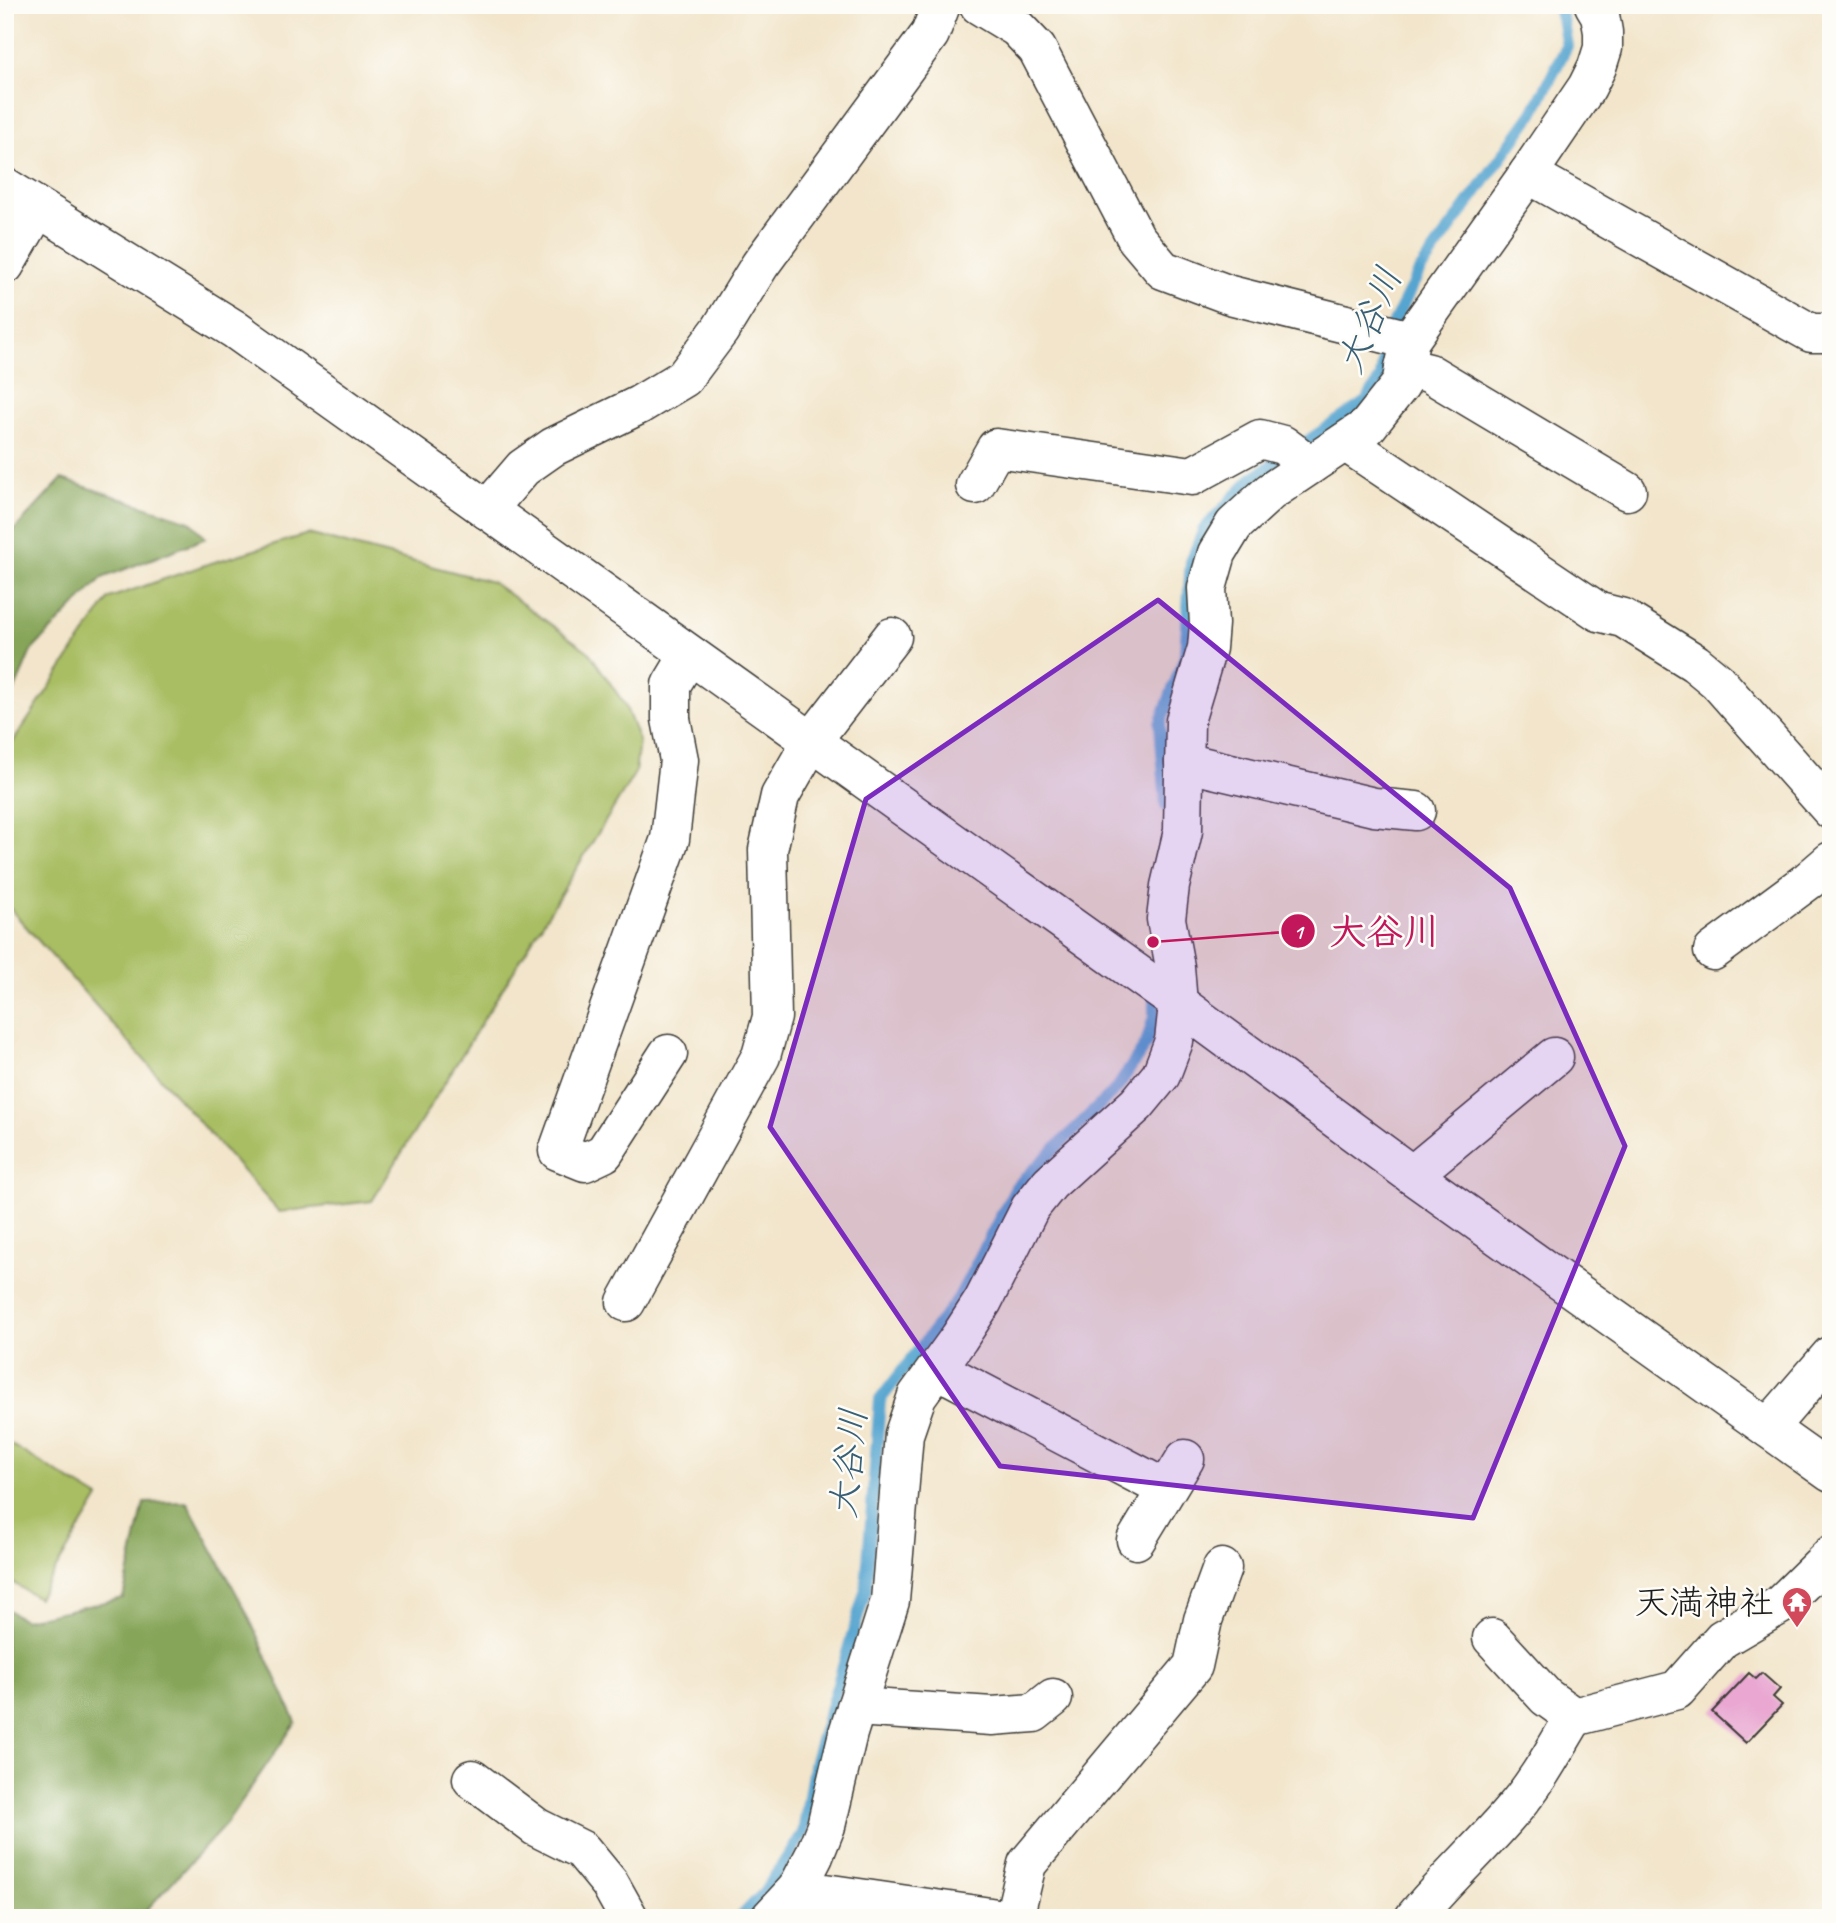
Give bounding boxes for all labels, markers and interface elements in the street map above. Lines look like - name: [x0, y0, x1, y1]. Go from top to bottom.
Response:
- water label: 大谷川: [1326, 260, 1412, 380]
- callout: 大谷川: [1281, 902, 1455, 960]
- text: 大谷川: [1330, 908, 1441, 955]
- text: 1: [1293, 919, 1305, 945]
- water label: 大谷川: [819, 1405, 877, 1521]
- place label: 天満神社: [1634, 1580, 1774, 1625]
- temple icon: 天満神社: [1780, 1585, 1814, 1629]

